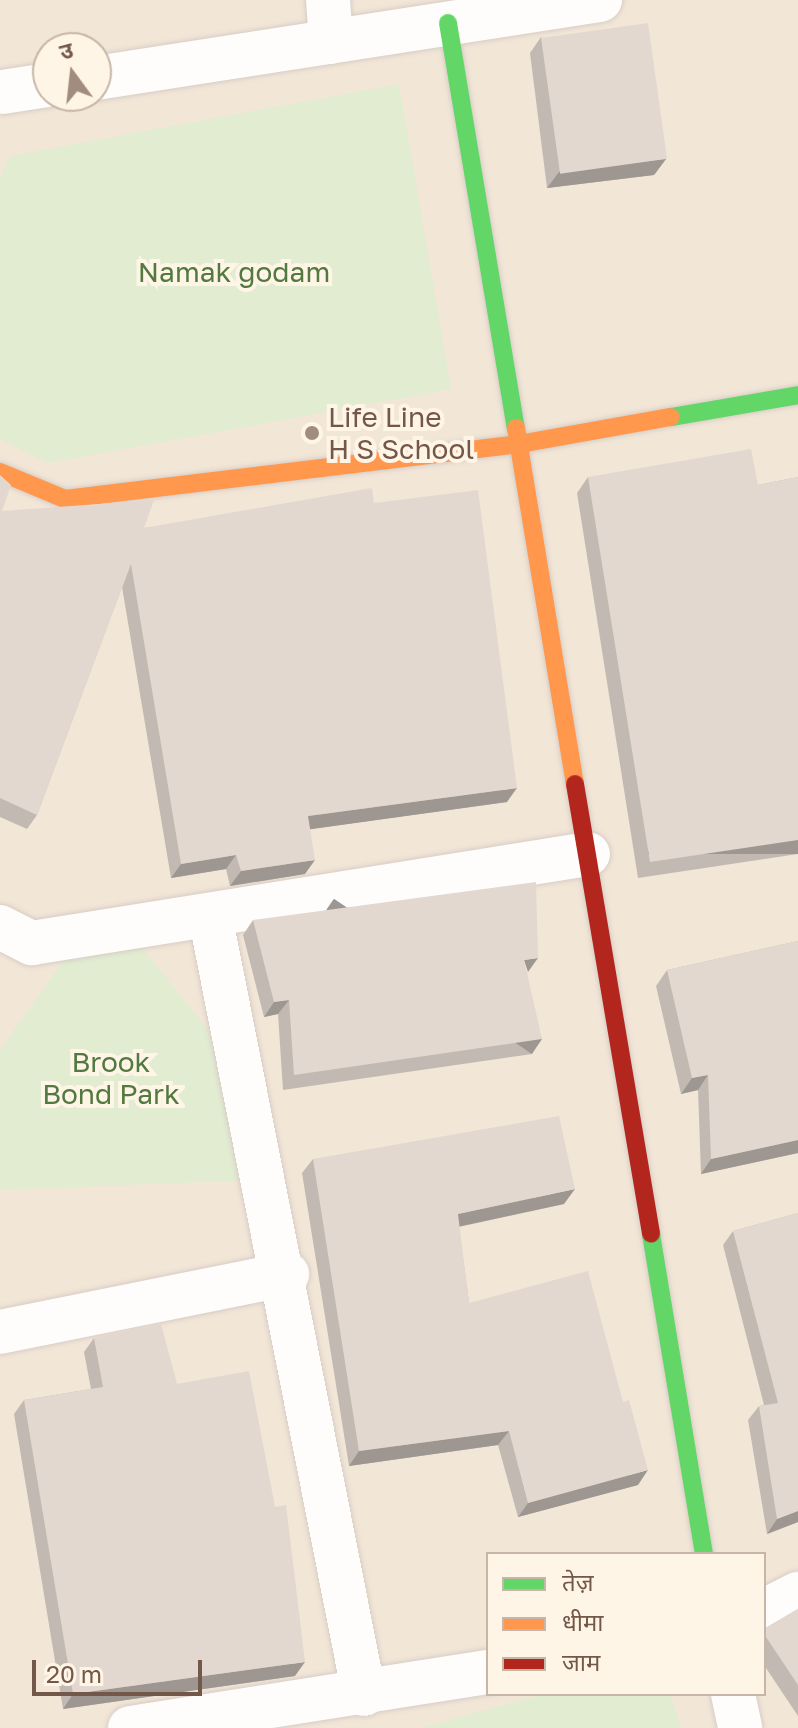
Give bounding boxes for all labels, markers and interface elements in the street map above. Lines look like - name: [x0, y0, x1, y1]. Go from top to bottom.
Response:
- north arrow: [32, 32, 112, 112]
- text: उ: [56, 36, 76, 65]
- park label: Namak godam: [138, 255, 330, 289]
- place label: Life Line H S School: [328, 400, 474, 466]
- marker: Life Line H S School: [303, 424, 321, 442]
- park label: Brook Bond Park: [42, 1045, 180, 1111]
- legend: [486, 1552, 766, 1696]
- text: तेज़: [562, 1567, 594, 1596]
- text: धीमा: [562, 1607, 604, 1636]
- scale bar: [36, 1644, 206, 1694]
- text: जाम: [562, 1647, 600, 1676]
- text: 20 m: [46, 1659, 102, 1688]

